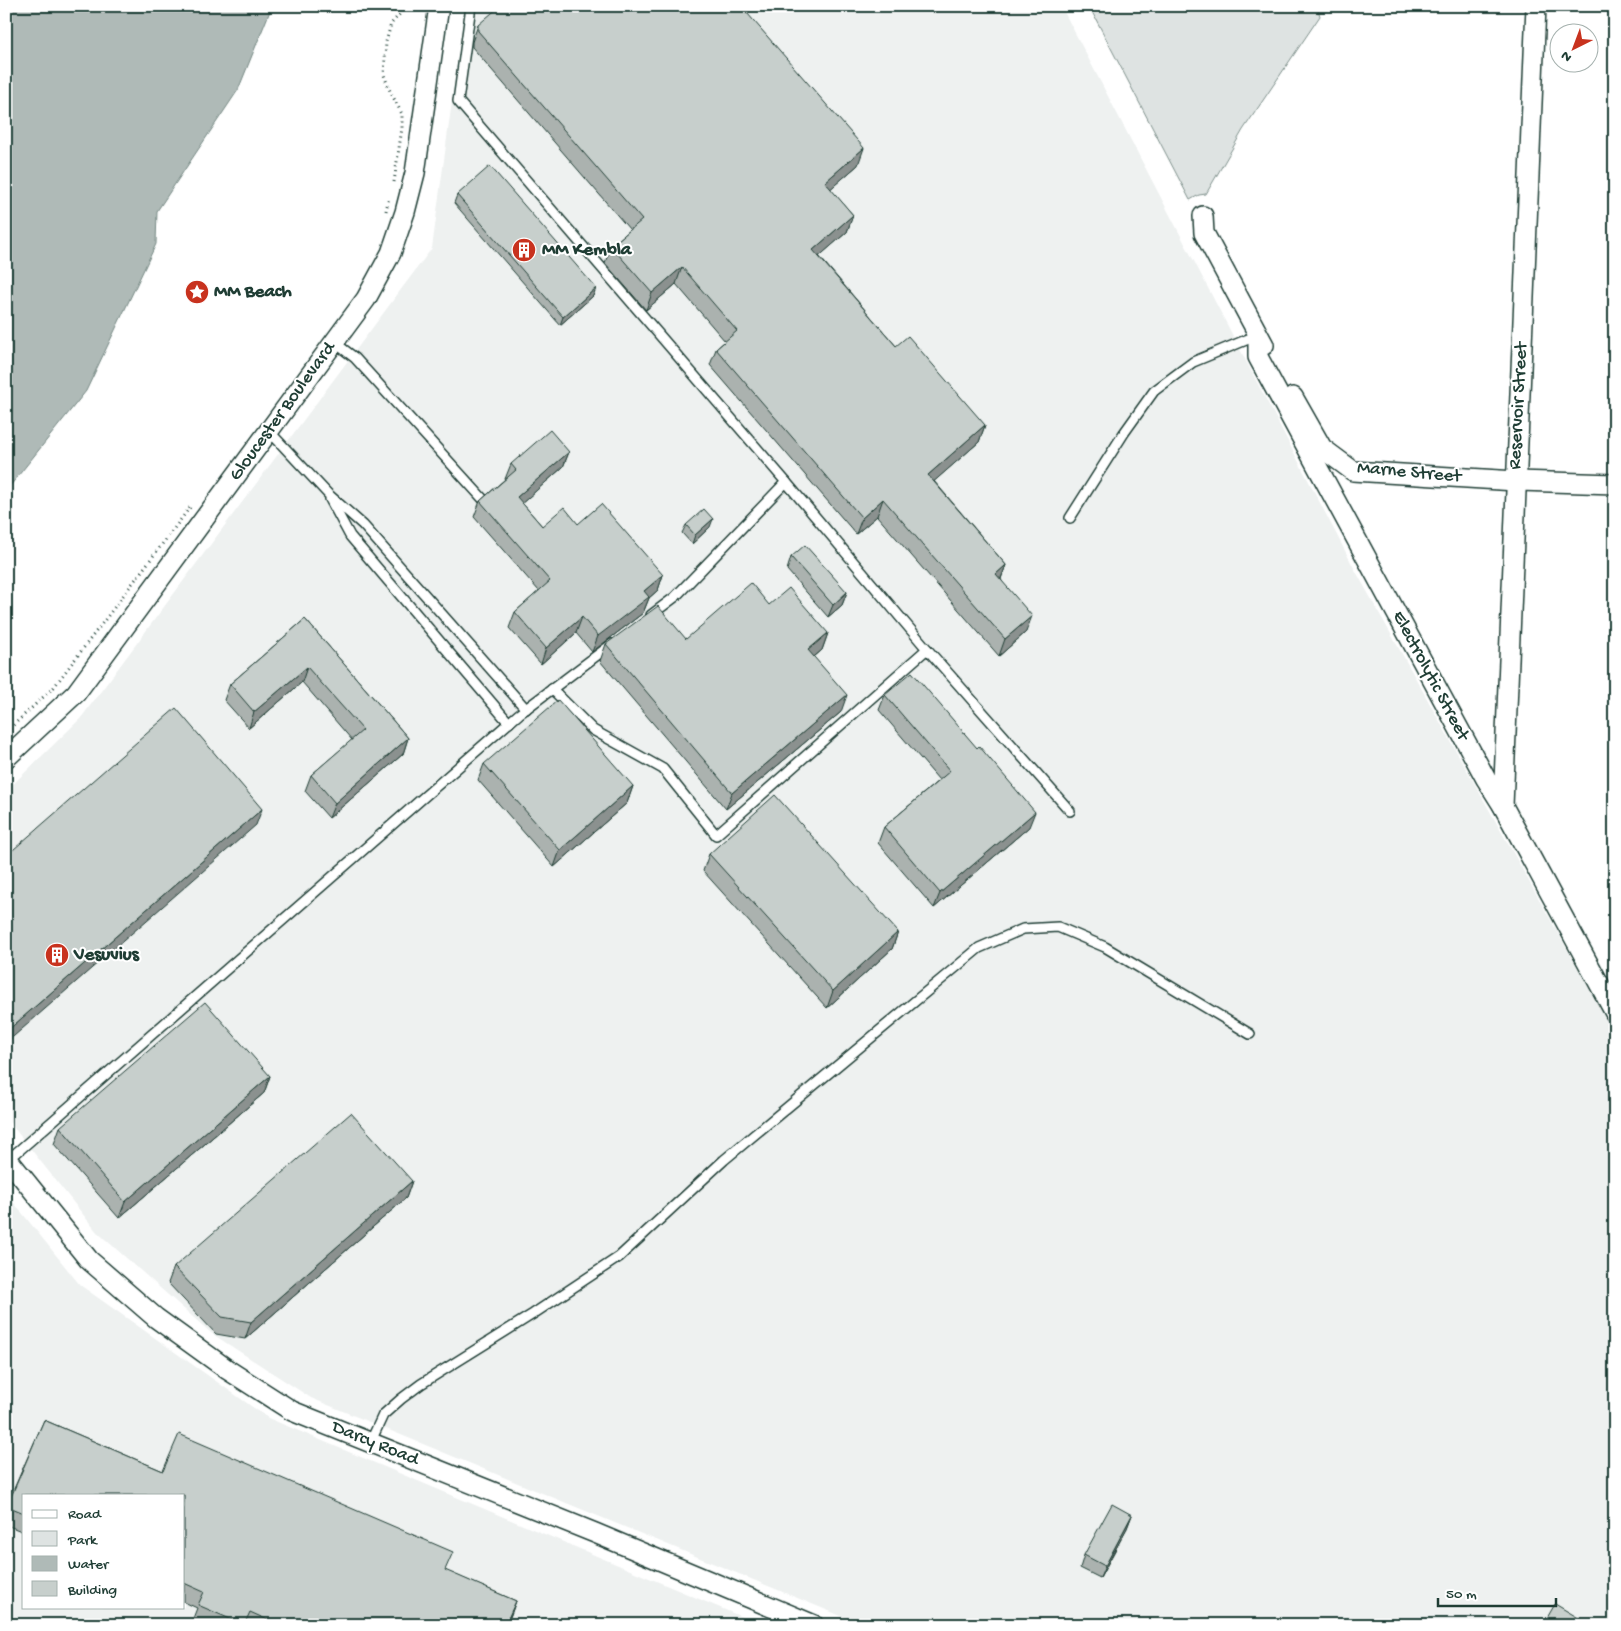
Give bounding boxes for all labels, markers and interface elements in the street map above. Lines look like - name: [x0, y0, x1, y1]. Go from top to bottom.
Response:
- north arrow: [1548, 22, 1598, 72]
- text: N: [1558, 46, 1576, 65]
- building icon: MM Kembla: [511, 237, 537, 263]
- place label: MM Kembla: [542, 239, 633, 262]
- place icon: MM Beach: [184, 279, 210, 305]
- place label: MM Beach: [214, 281, 292, 304]
- street label: Gloucester Boulevard: [225, 336, 342, 486]
- street label: Reservoir Street: [1504, 339, 1534, 470]
- street label: Marne Street: [1356, 457, 1464, 489]
- street label: Electrolytic Street: [1386, 607, 1475, 747]
- building icon: Vesuvius: [44, 942, 70, 968]
- place label: Vesuvius: [73, 944, 140, 967]
- street label: Darcy Road: [326, 1415, 423, 1472]
- legend: [22, 1494, 185, 1608]
- text: Road: [68, 1506, 102, 1524]
- text: Park: [67, 1532, 98, 1550]
- text: Water: [68, 1556, 110, 1574]
- scale bar: [1438, 1576, 1556, 1608]
- text: Building: [67, 1582, 117, 1600]
- text: 50 m: [1446, 1586, 1477, 1604]

